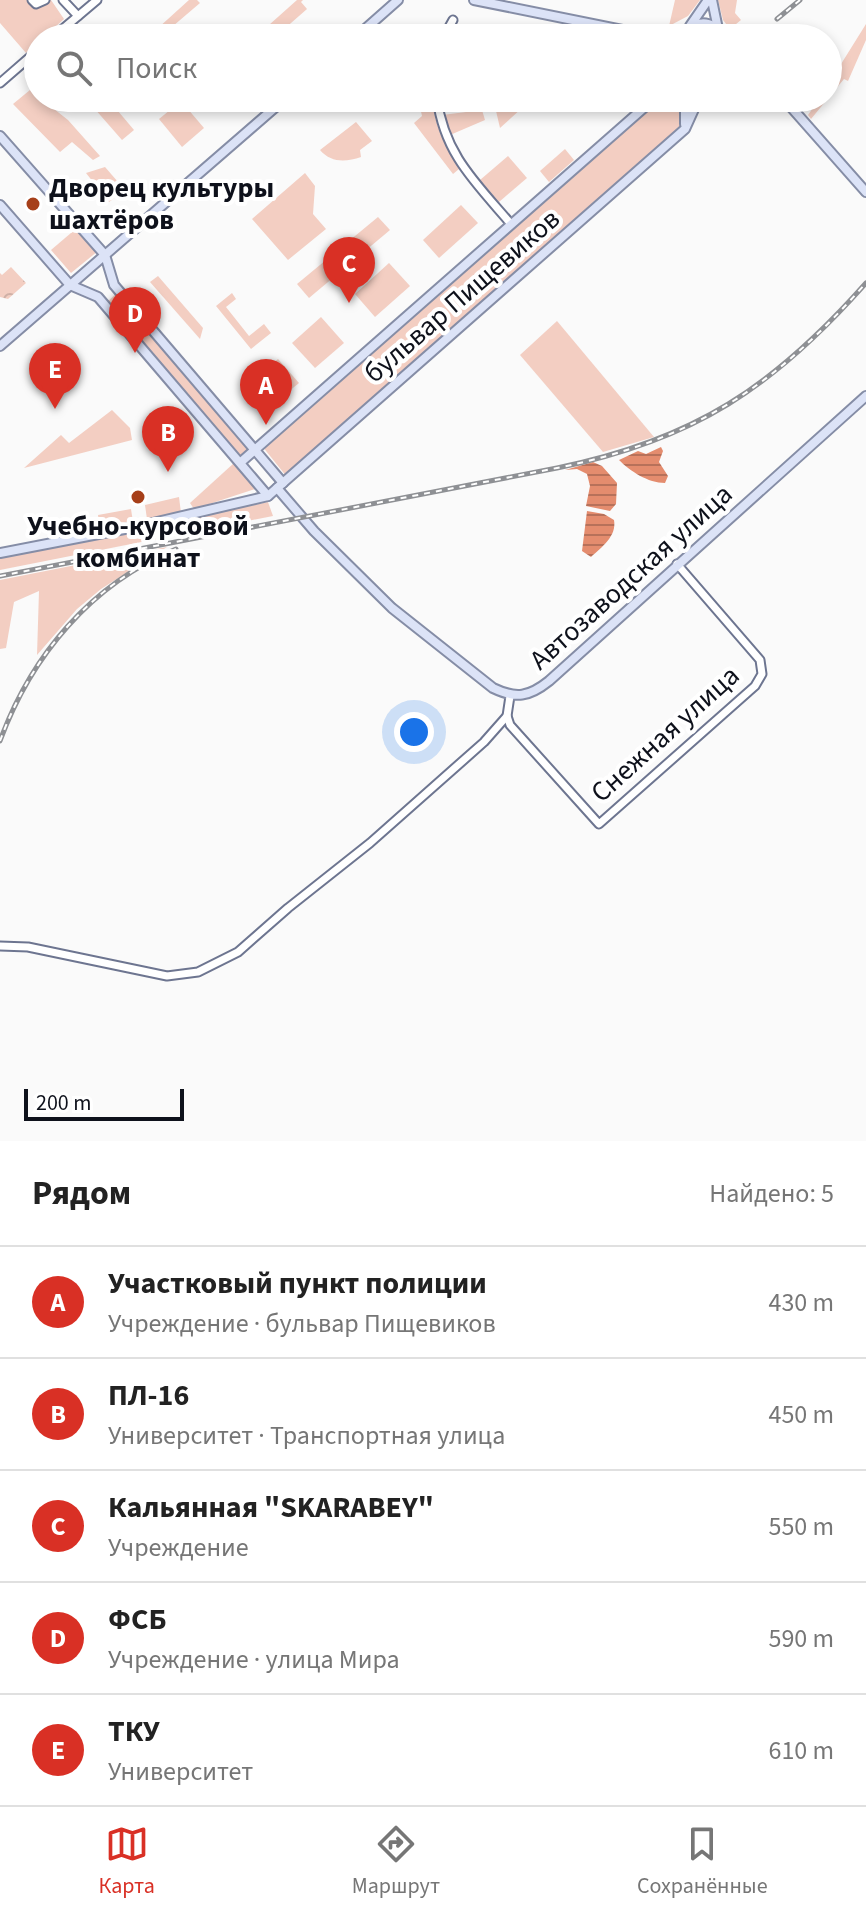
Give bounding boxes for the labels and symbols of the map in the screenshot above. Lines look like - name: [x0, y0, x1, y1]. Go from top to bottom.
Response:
- place label: Дворец культуры шахтёров: [49, 168, 274, 240]
- marker: Дворец культуры шахтёров: [24, 195, 42, 213]
- street label: бульвар Пищевиков: [355, 200, 569, 392]
- pin: C: [323, 237, 375, 303]
- pin: D: [109, 287, 161, 353]
- pin: E: [29, 343, 81, 409]
- pin: A: [240, 359, 292, 425]
- pin: B: [142, 406, 194, 472]
- street label: Автозаводская улица: [521, 475, 741, 679]
- marker: Учебно-курсовой комбинат: [129, 488, 147, 506]
- place label: Учебно-курсовой комбинат: [27, 506, 249, 578]
- street label: Снежная улица: [582, 656, 748, 812]
- your location: [394, 712, 434, 752]
- scale bar: [24, 1085, 184, 1121]

